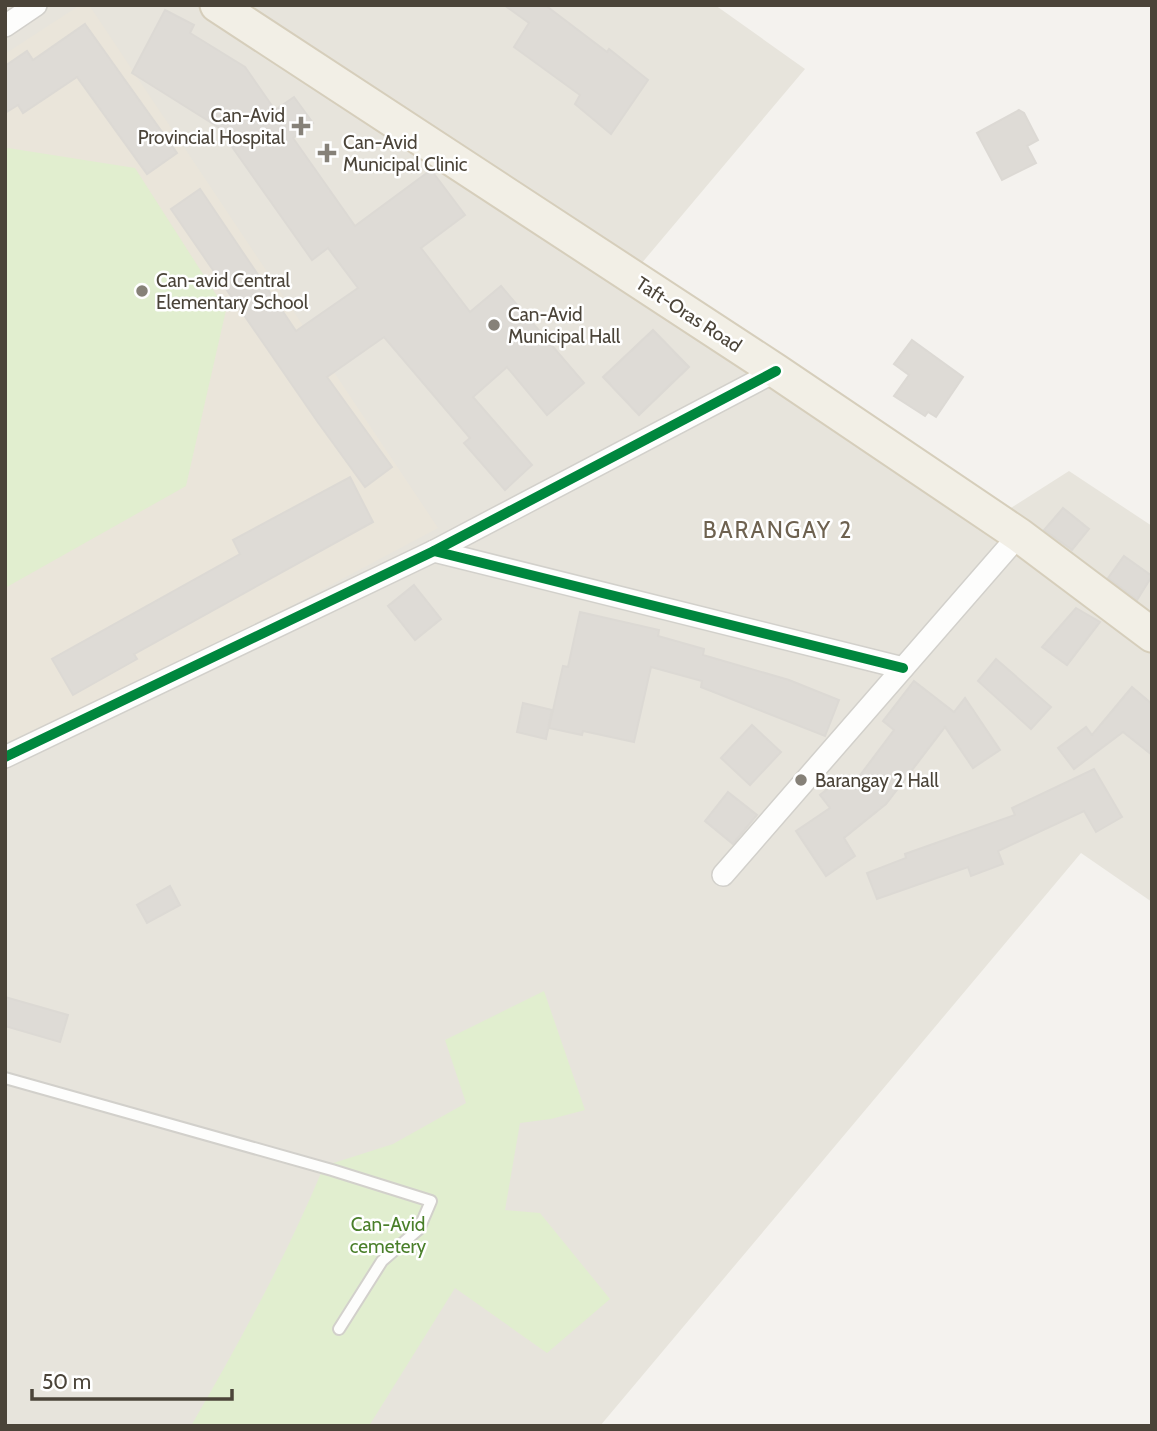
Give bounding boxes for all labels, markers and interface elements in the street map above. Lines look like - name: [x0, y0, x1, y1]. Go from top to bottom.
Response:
- place label: Can-Avid Provincial Hospital: [138, 104, 286, 149]
- marker: Can-Avid Provincial Hospital: [291, 116, 311, 136]
- place label: Can-Avid Municipal Clinic: [343, 131, 468, 176]
- marker: Can-Avid Municipal Clinic: [317, 143, 337, 163]
- place label: Can-avid Central Elementary School: [156, 269, 309, 314]
- street label: Taft-Oras Road: [631, 272, 746, 357]
- marker: Can-avid Central Elementary School: [134, 283, 150, 299]
- place label: Can-Avid Municipal Hall: [508, 303, 621, 348]
- marker: Can-Avid Municipal Hall: [486, 317, 502, 333]
- district label: BARANGAY 2: [703, 516, 853, 544]
- place label: Barangay 2 Hall: [815, 769, 939, 792]
- marker: Barangay 2 Hall: [793, 772, 809, 788]
- park label: Can-Avid cemetery: [350, 1213, 427, 1258]
- scale bar: [32, 1358, 231, 1402]
- text: 50 m: [42, 1369, 91, 1394]

